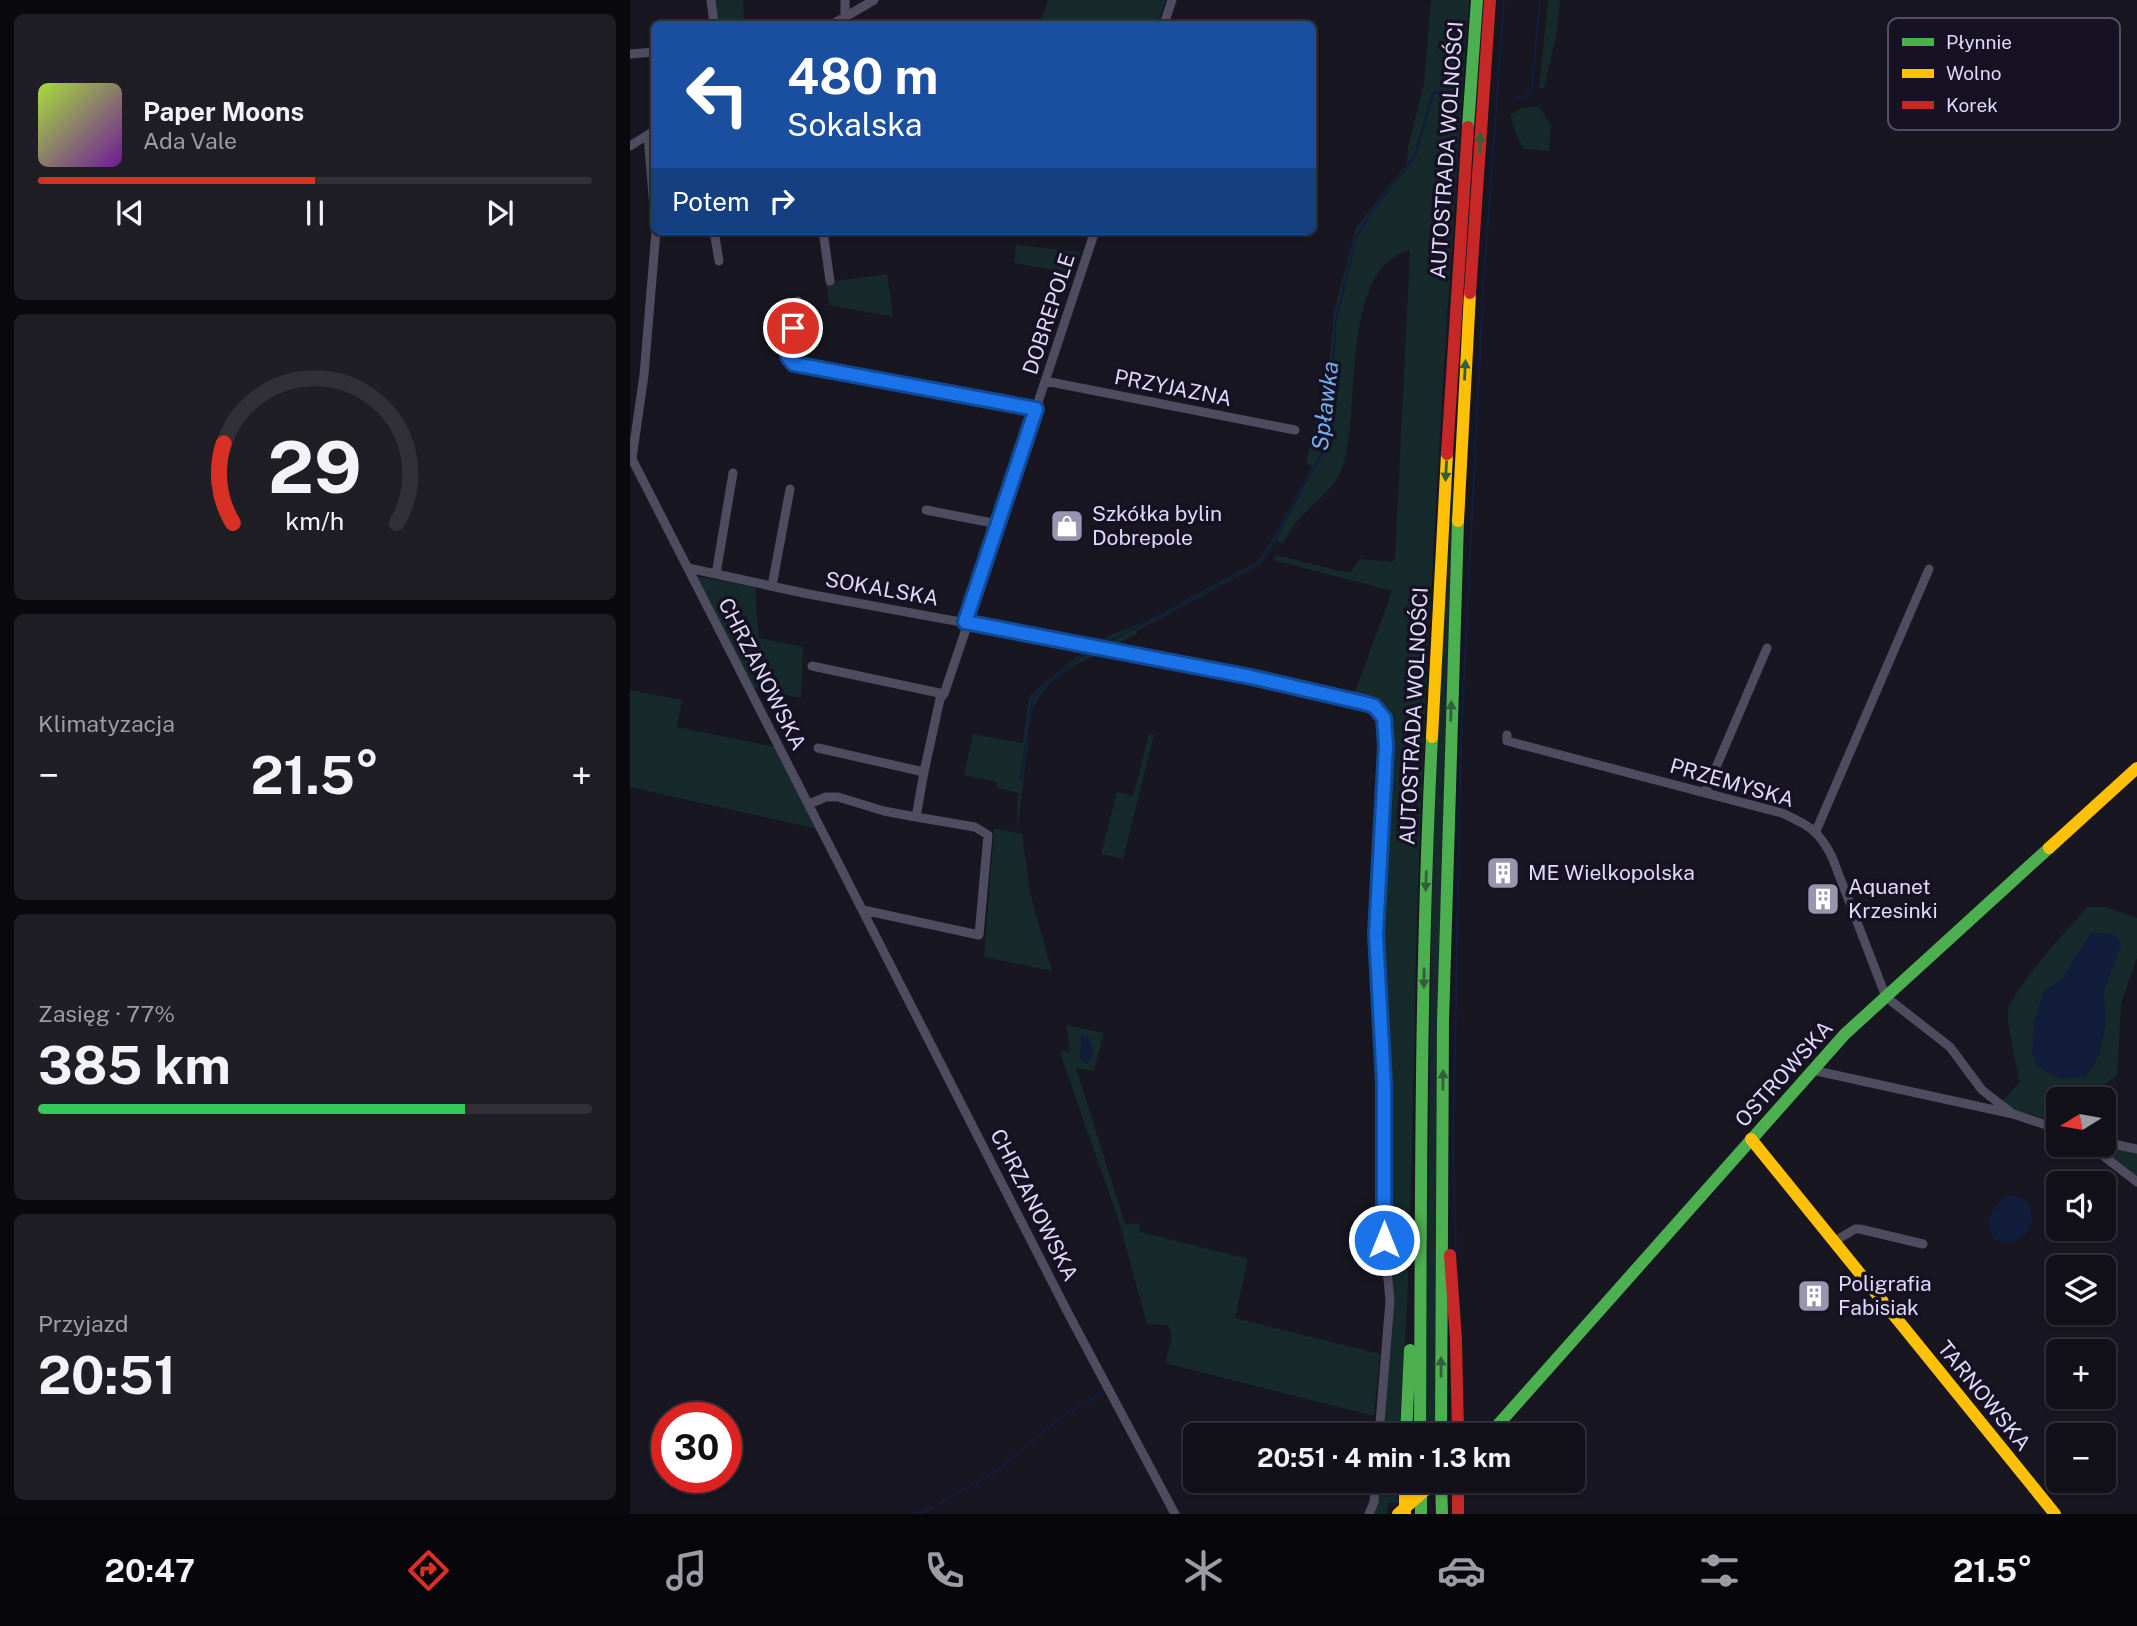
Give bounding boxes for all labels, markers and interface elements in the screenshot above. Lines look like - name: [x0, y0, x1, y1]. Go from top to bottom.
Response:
- legend: [1888, 18, 2120, 130]
- street label: AUTOSTRADA WOLNOŚCI: [1425, 20, 1468, 280]
- text: Płynnie: [1946, 31, 2012, 53]
- text: 480 m: [787, 47, 938, 105]
- icon: left: [672, 49, 763, 140]
- text: Wolno: [1946, 62, 2001, 84]
- text: Korek: [1946, 94, 1998, 116]
- text: Paper Moons: [143, 96, 304, 127]
- text: Sokalska: [787, 106, 922, 143]
- text: Ada Vale: [143, 127, 237, 154]
- one-way arrow: [1474, 132, 1485, 154]
- icon: right: [763, 182, 801, 220]
- text: Potem: [672, 186, 749, 217]
- icon: previous: [111, 194, 149, 232]
- icon: pause: [296, 194, 334, 232]
- icon: next: [481, 194, 519, 232]
- street label: DOBREPOLE: [1017, 250, 1080, 377]
- pin: [763, 298, 823, 358]
- icon: arrive: [774, 309, 812, 347]
- one-way arrow: [1460, 359, 1471, 381]
- water label: Spławka: [1306, 360, 1343, 452]
- street label: PRZYJAZNA: [1112, 364, 1234, 411]
- text: 29: [268, 424, 362, 509]
- one-way arrow: [1440, 461, 1451, 483]
- place label: Szkółka bylin Dobrepole: [1092, 501, 1222, 550]
- text: km/h: [286, 506, 344, 536]
- shop icon: Szkółka bylin Dobrepole: [1048, 507, 1086, 545]
- street label: SOKALSKA: [823, 566, 941, 611]
- street label: AUTOSTRADA WOLNOŚCI: [1394, 586, 1433, 845]
- street label: CHRZANOWSKA: [713, 594, 812, 754]
- one-way arrow: [1446, 699, 1457, 721]
- text: Klimatyzacja: [38, 710, 175, 737]
- text: 21.5°: [250, 745, 380, 806]
- text: −: [38, 753, 59, 798]
- text: +: [571, 753, 592, 798]
- street label: PRZEMYSKA: [1667, 753, 1797, 812]
- building icon: ME Wielkopolska: [1484, 854, 1522, 892]
- place label: ME Wielkopolska: [1528, 860, 1695, 885]
- one-way arrow: [1420, 870, 1431, 892]
- place label: Aquanet Krzesinki: [1848, 874, 1938, 923]
- building icon: Aquanet Krzesinki: [1804, 880, 1842, 918]
- one-way arrow: [1418, 967, 1430, 989]
- text: Zasięg · 77%: [38, 1000, 175, 1027]
- street label: OSTROWSKA: [1730, 1015, 1838, 1132]
- text: 385 km: [38, 1035, 231, 1096]
- one-way arrow: [1437, 1068, 1448, 1090]
- north arrow: [2046, 1087, 2116, 1157]
- map controls: [2046, 1087, 2116, 1493]
- street label: CHRZANOWSKA: [985, 1125, 1084, 1285]
- button: sound: [2046, 1171, 2116, 1241]
- position arrow: [1347, 1203, 1421, 1277]
- button: layers: [2046, 1255, 2116, 1325]
- place label: Poligrafia Fabisiak: [1838, 1271, 1932, 1320]
- building icon: Poligrafia Fabisiak: [1795, 1277, 1833, 1315]
- text: Przyjazd: [38, 1310, 128, 1337]
- street label: TARNOWSKA: [1933, 1336, 2036, 1456]
- button: +: [2046, 1339, 2116, 1409]
- text: 20:51: [38, 1345, 176, 1406]
- one-way arrow: [1435, 1356, 1447, 1378]
- speed limit sign: 30: [651, 1402, 742, 1493]
- button: −: [2046, 1423, 2116, 1493]
- text: 20:51 · 4 min · 1.3 km: [1257, 1442, 1511, 1473]
- icon: directions: [404, 1546, 453, 1595]
- icon: music: [662, 1546, 711, 1595]
- icon: phone: [920, 1546, 969, 1595]
- icon: climate: [1179, 1546, 1228, 1595]
- icon: car: [1437, 1546, 1486, 1595]
- icon: filters: [1695, 1546, 1744, 1595]
- text: 20:47: [105, 1552, 195, 1589]
- text: 21.5°: [1953, 1552, 2032, 1589]

